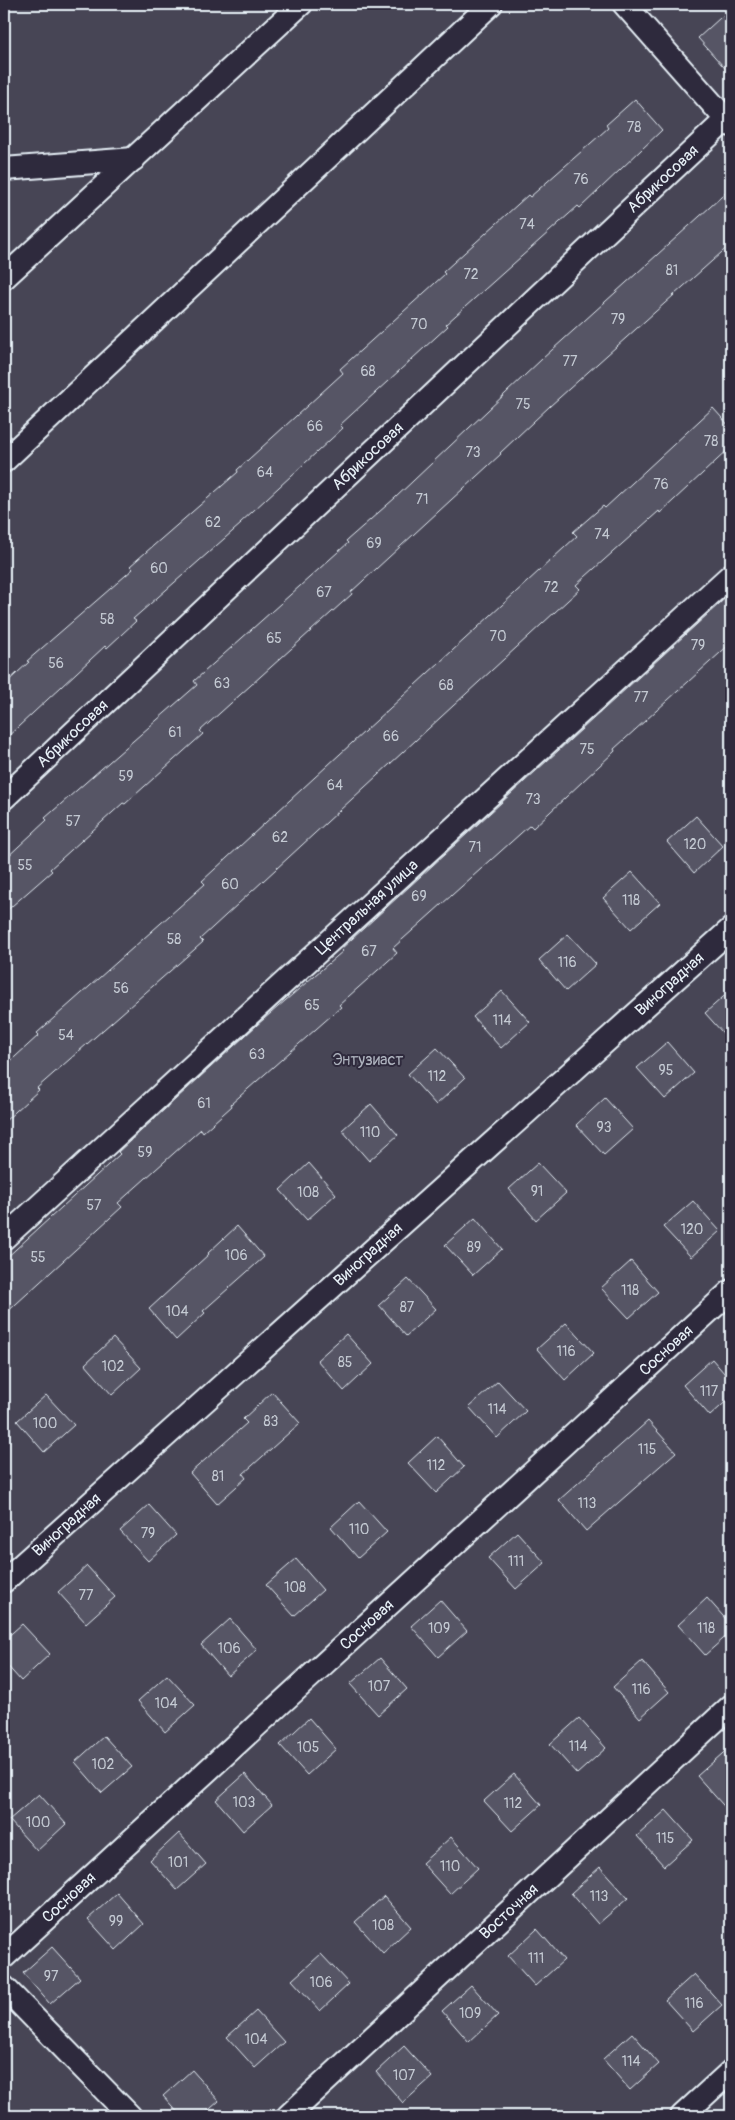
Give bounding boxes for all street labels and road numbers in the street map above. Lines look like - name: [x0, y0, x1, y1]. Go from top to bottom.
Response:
- street label: Абрикосовая: [623, 141, 703, 217]
- street label: Абрикосовая: [328, 418, 408, 495]
- street label: Абрикосовая: [33, 695, 112, 772]
- street label: Центральная улица: [311, 855, 422, 959]
- street label: Виноградная: [631, 948, 708, 1020]
- street label: Виноградная: [329, 1218, 407, 1291]
- street label: Сосновая: [635, 1321, 697, 1380]
- street label: Виноградная: [28, 1489, 105, 1561]
- street label: Сосновая: [336, 1595, 398, 1654]
- street label: Сосновая: [38, 1868, 100, 1927]
- street label: Восточная: [475, 1879, 543, 1944]

